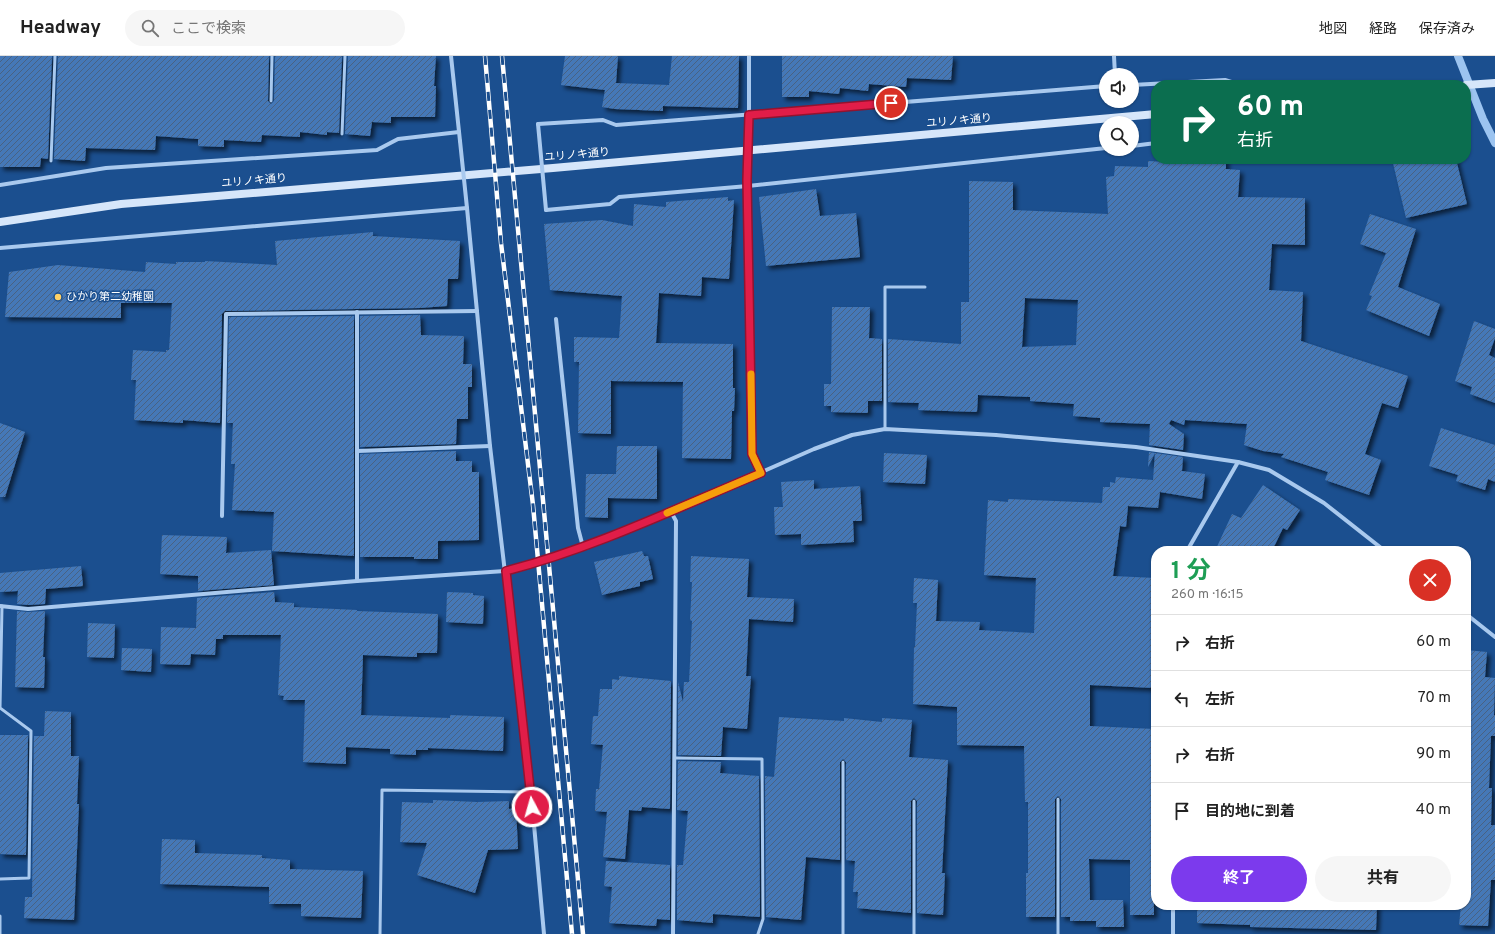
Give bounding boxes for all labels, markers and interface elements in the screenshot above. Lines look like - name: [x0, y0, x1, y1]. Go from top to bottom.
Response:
- search box: [125, 10, 405, 46]
- text: Headway: [20, 16, 101, 40]
- icon: search: [139, 17, 161, 39]
- text: ここで検索: [171, 20, 246, 39]
- text: 地図: [1319, 21, 1347, 38]
- text: 経路: [1369, 21, 1397, 38]
- text: 保存済み: [1419, 21, 1475, 38]
- map controls: [1099, 68, 1139, 156]
- button: sound: [1099, 68, 1139, 108]
- pin: [874, 86, 908, 120]
- text: 60 m: [1237, 90, 1304, 126]
- icon: arrive: [880, 92, 902, 114]
- icon: right: [1171, 96, 1223, 148]
- street label: ユリノキ通り: [926, 111, 992, 131]
- button: search: [1099, 116, 1139, 156]
- text: 右折: [1237, 130, 1273, 153]
- street label: ユリノキ通り: [544, 145, 610, 165]
- street label: ユリノキ通り: [221, 171, 287, 191]
- place label: ひかり第二幼稚園: [66, 290, 154, 304]
- marker: ひかり第二幼稚園: [53, 292, 63, 302]
- text: 1 分: [1171, 557, 1211, 587]
- button: close: [1409, 559, 1451, 601]
- text: 260 m · 16:15: [1171, 587, 1244, 603]
- icon: right: [1171, 632, 1193, 654]
- text: 60 m: [1416, 633, 1451, 652]
- text: 右折: [1205, 635, 1235, 654]
- icon: left: [1171, 688, 1193, 710]
- text: 70 m: [1418, 689, 1451, 708]
- text: 左折: [1205, 691, 1235, 710]
- icon: right: [1171, 744, 1193, 766]
- text: 90 m: [1416, 745, 1451, 764]
- text: 右折: [1205, 747, 1235, 766]
- position arrow: [511, 786, 553, 828]
- icon: arrive: [1171, 800, 1193, 822]
- text: 40 m: [1416, 801, 1451, 820]
- text: 目的地に到着: [1205, 803, 1295, 822]
- button: 終了: [1171, 856, 1307, 902]
- button: 共有: [1315, 856, 1451, 902]

